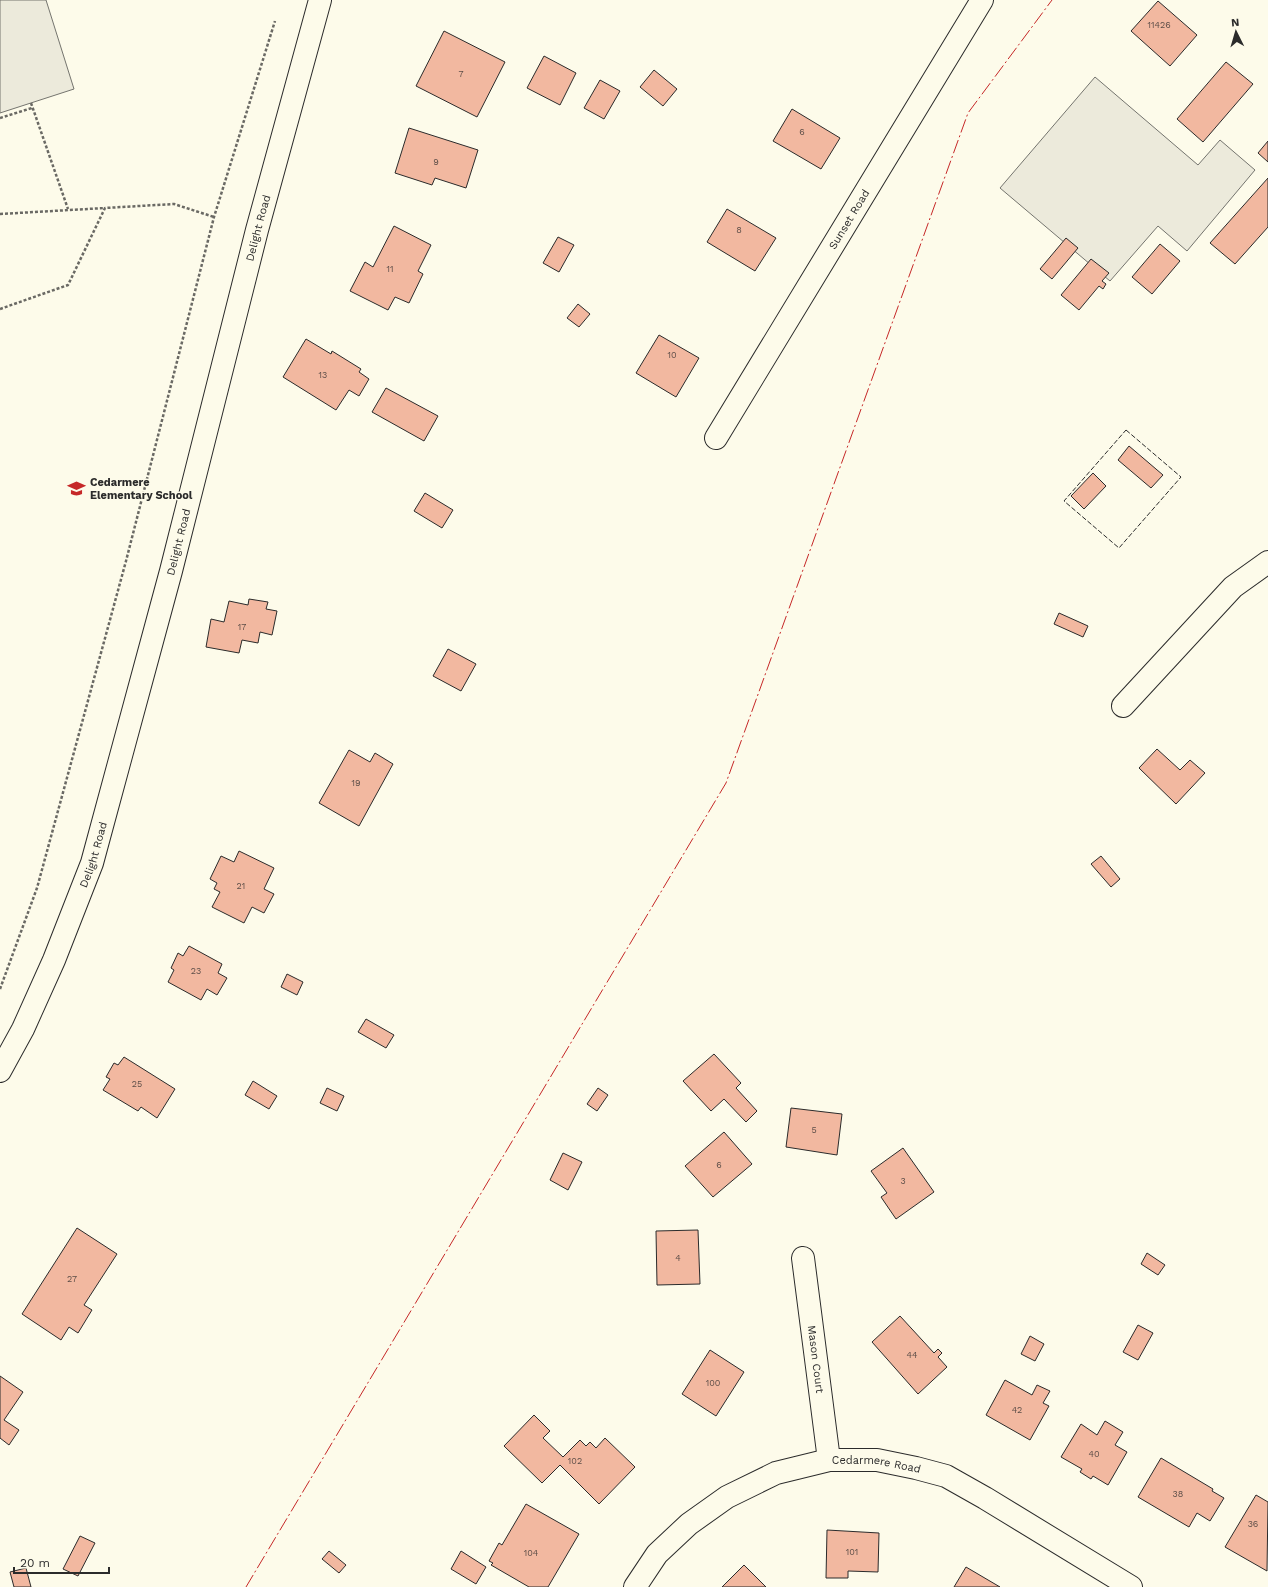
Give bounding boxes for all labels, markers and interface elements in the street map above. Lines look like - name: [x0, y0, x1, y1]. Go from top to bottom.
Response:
- north arrow: [1216, 12, 1256, 52]
- text: N: [1231, 16, 1240, 29]
- house number: 11426: [1147, 20, 1171, 30]
- house number: 7: [458, 69, 464, 79]
- house number: 6: [799, 127, 805, 137]
- house number: 9: [433, 157, 439, 167]
- street label: Sunset Road: [826, 187, 872, 252]
- street label: Delight Road: [243, 193, 273, 263]
- house number: 8: [736, 225, 742, 235]
- house number: 11: [386, 264, 394, 274]
- house number: 10: [667, 350, 677, 360]
- house number: 13: [319, 370, 327, 380]
- place label: Cedarmere Elementary School: [90, 476, 193, 502]
- school or university icon: Cedarmere Elementary School: [67, 478, 87, 498]
- street label: Delight Road: [164, 507, 193, 577]
- house number: 17: [238, 622, 246, 632]
- house number: 19: [351, 778, 361, 788]
- street label: Delight Road: [76, 820, 109, 890]
- house number: 21: [237, 881, 245, 891]
- house number: 23: [191, 966, 201, 976]
- house number: 25: [132, 1079, 142, 1089]
- house number: 5: [811, 1125, 817, 1135]
- house number: 6: [716, 1160, 722, 1170]
- house number: 3: [900, 1176, 906, 1186]
- house number: 4: [675, 1253, 681, 1263]
- house number: 27: [67, 1274, 77, 1284]
- street label: Mason Court: [805, 1324, 827, 1394]
- house number: 44: [907, 1350, 918, 1360]
- house number: 100: [706, 1378, 721, 1388]
- house number: 42: [1012, 1405, 1022, 1415]
- house number: 40: [1088, 1449, 1100, 1459]
- street label: Cedarmere Road: [832, 1453, 922, 1476]
- house number: 102: [568, 1456, 582, 1466]
- house number: 38: [1173, 1489, 1183, 1499]
- house number: 36: [1248, 1519, 1258, 1529]
- house number: 101: [846, 1547, 858, 1557]
- house number: 104: [524, 1548, 539, 1558]
- scale bar: [14, 1549, 109, 1575]
- text: 20 m: [20, 1556, 50, 1570]

